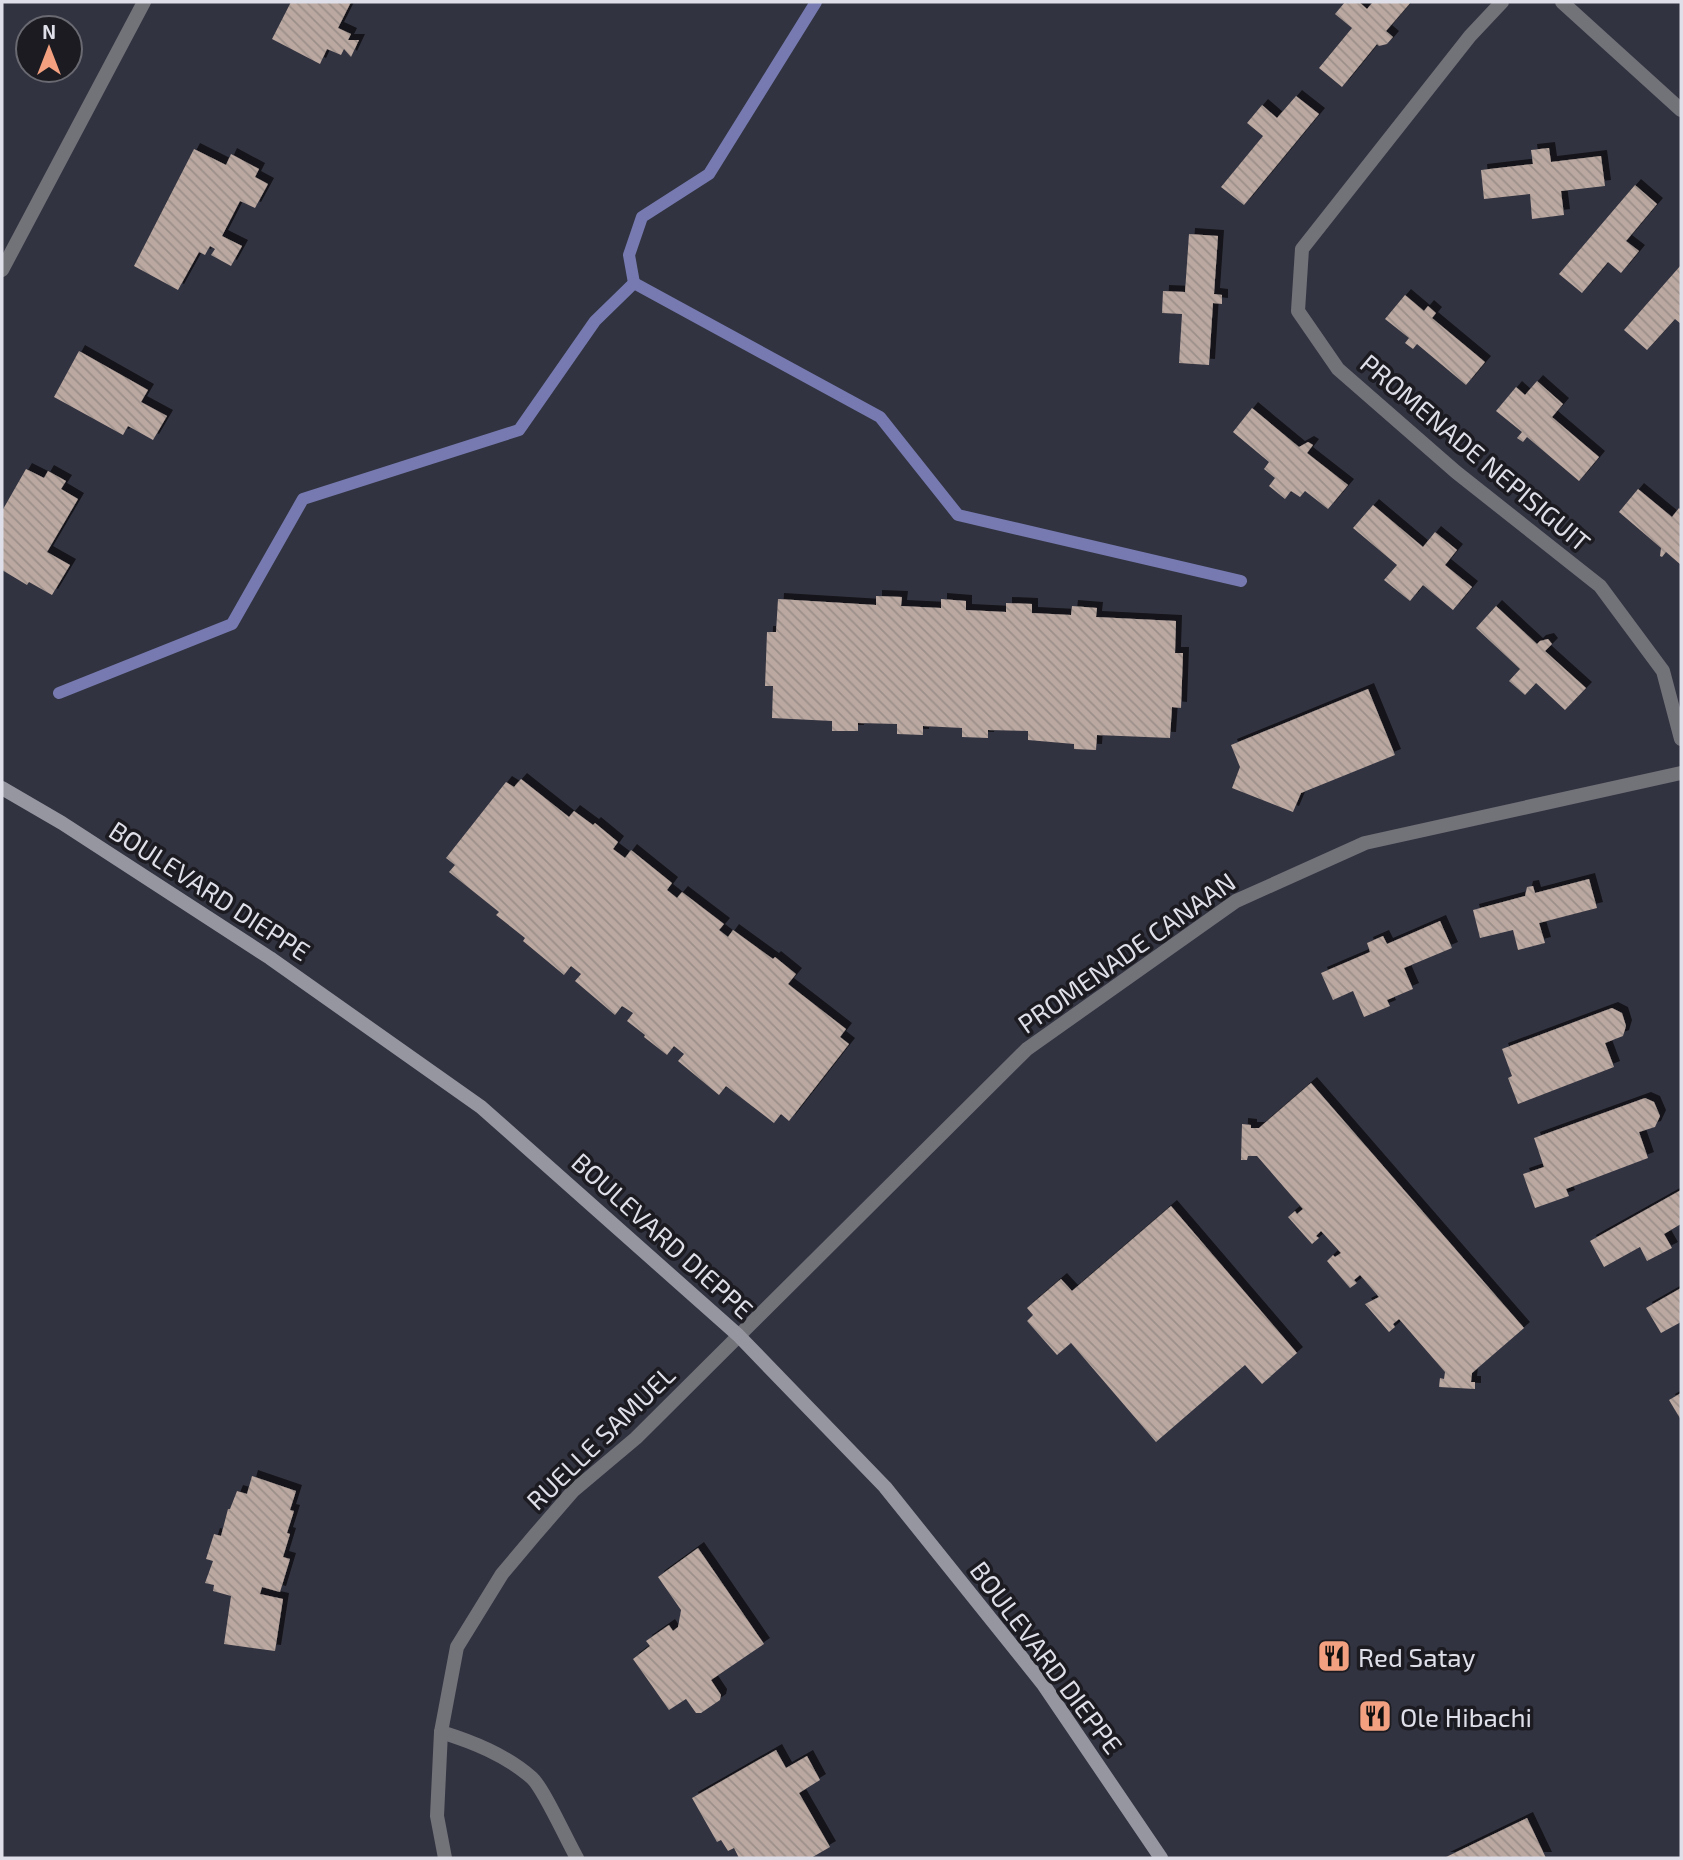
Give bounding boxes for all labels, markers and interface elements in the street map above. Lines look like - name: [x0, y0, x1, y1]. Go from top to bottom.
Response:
- north arrow: [14, 14, 84, 84]
- text: N: [42, 20, 56, 43]
- street label: PROMENADE NEPISIGUIT: [1355, 347, 1597, 557]
- street label: BOULEVARD DIEPPE: [104, 814, 316, 966]
- street label: PROMENADE CANAAN: [1011, 865, 1241, 1039]
- street label: BOULEVARD DIEPPE: [566, 1146, 760, 1324]
- street label: RUELLE SAMUEL: [520, 1359, 680, 1515]
- street label: BOULEVARD DIEPPE: [965, 1555, 1129, 1759]
- restaurant icon: Red Satay: [1315, 1637, 1353, 1675]
- place label: Red Satay: [1358, 1641, 1476, 1672]
- restaurant icon: Ole Hibachi: [1356, 1697, 1394, 1735]
- place label: Ole Hibachi: [1400, 1701, 1532, 1732]

